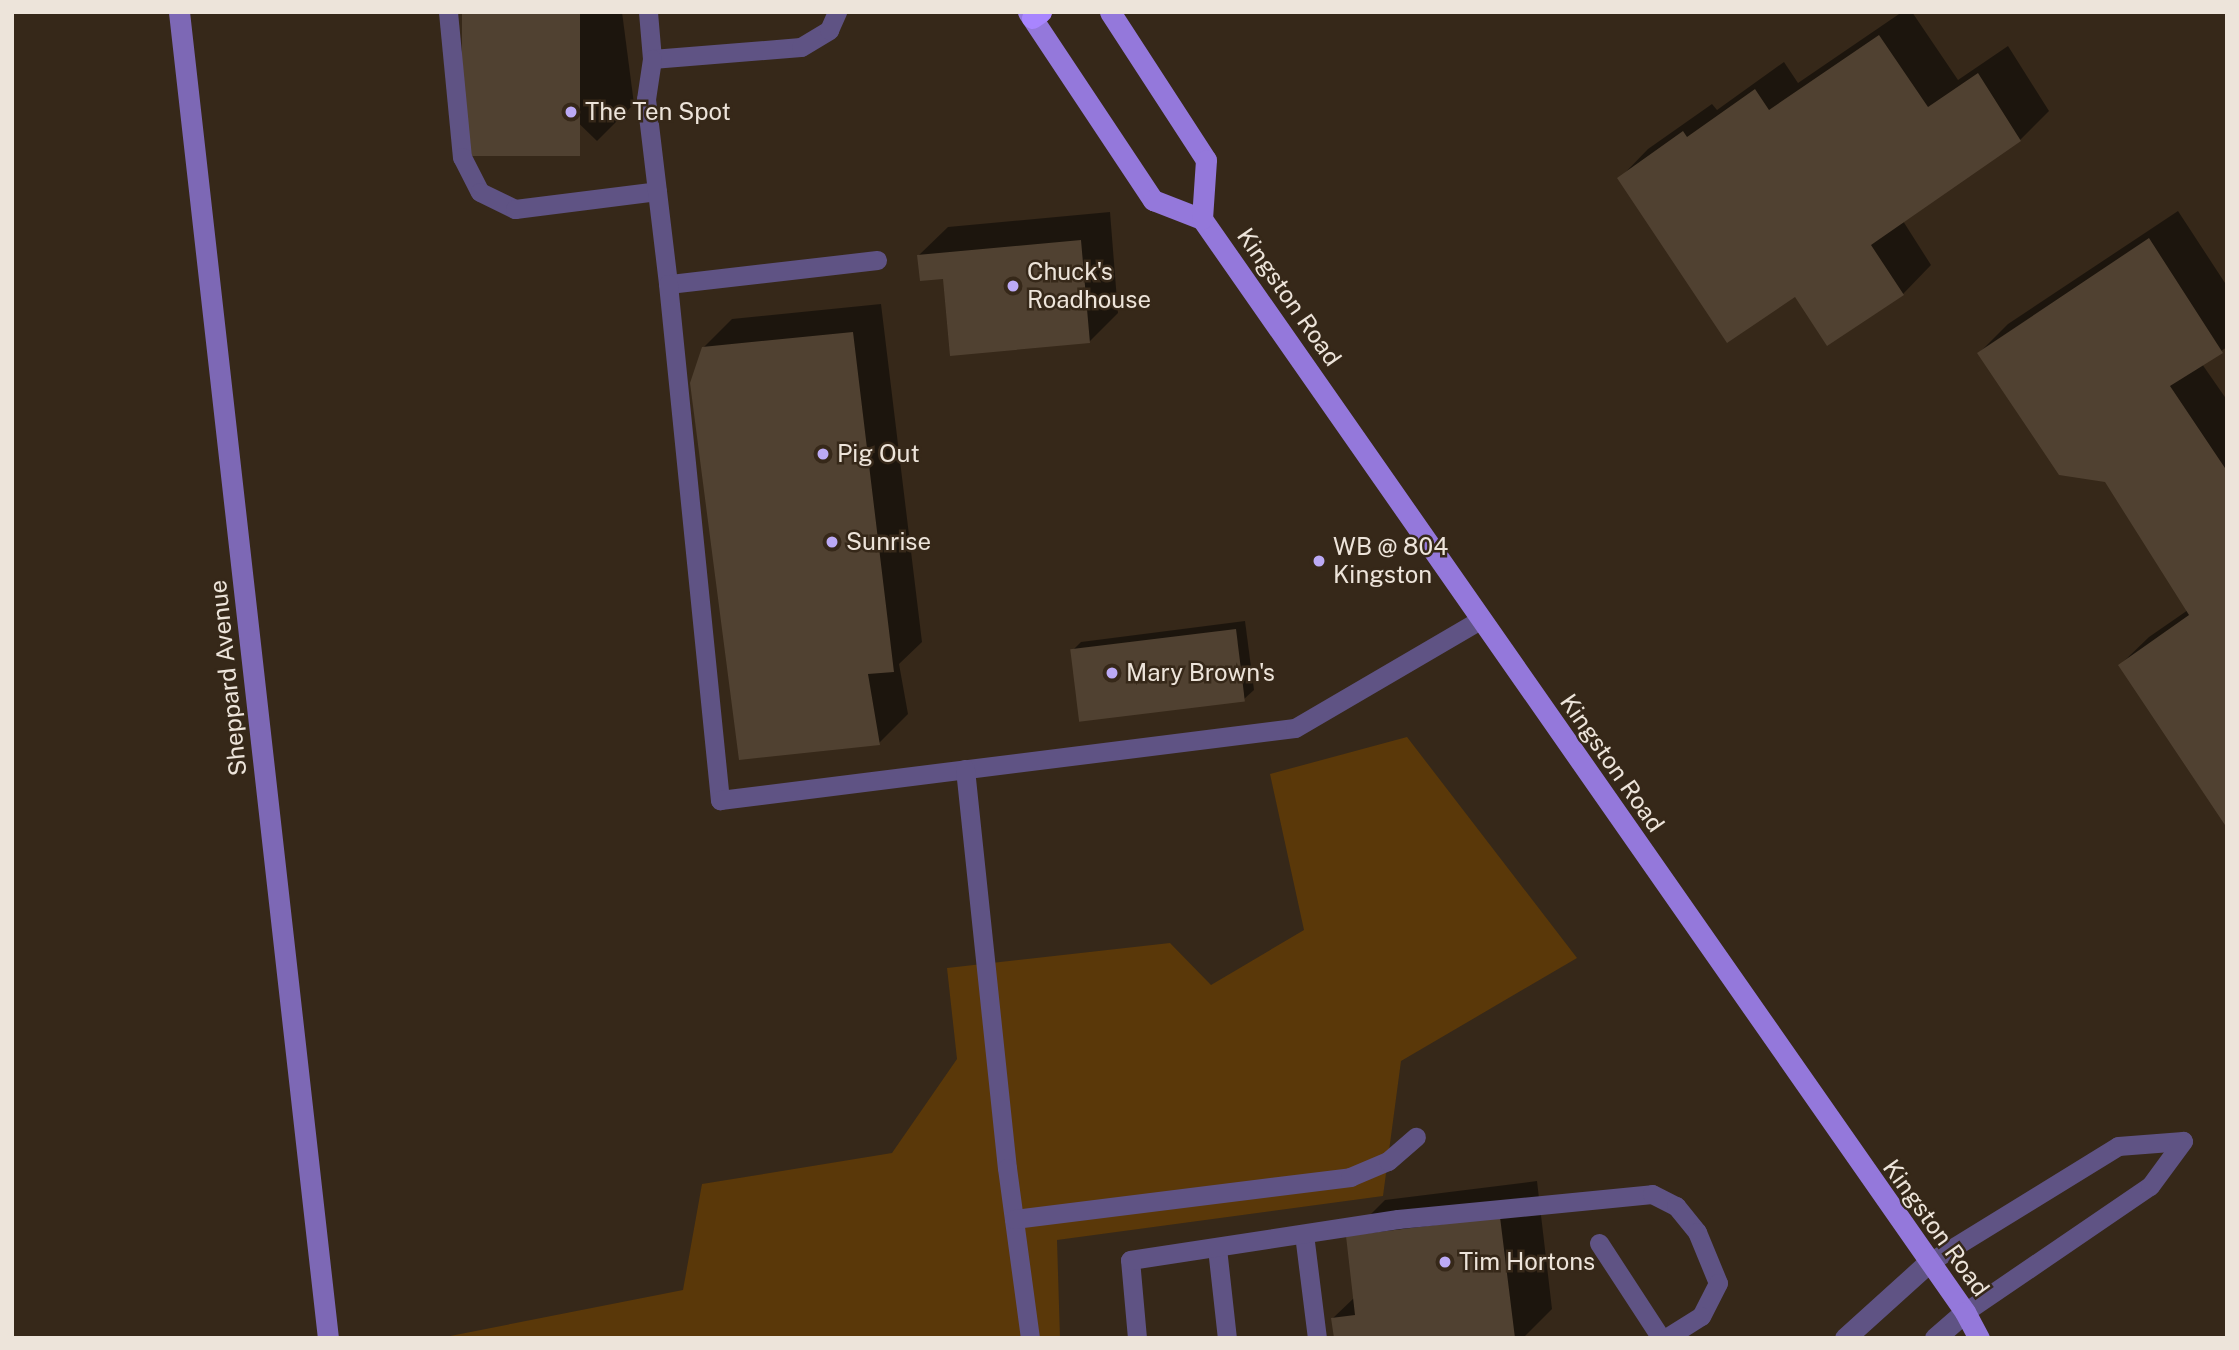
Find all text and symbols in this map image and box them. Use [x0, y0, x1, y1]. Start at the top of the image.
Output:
place label: The Ten Spot [585, 98, 731, 126]
marker: The Ten Spot [563, 104, 579, 120]
street label: Kingston Road [1231, 222, 1347, 372]
place label: Chuck's Roadhouse [1027, 258, 1151, 314]
marker: Chuck's Roadhouse [1005, 278, 1021, 294]
place label: Pig Out [837, 440, 920, 468]
marker: Pig Out [815, 446, 831, 462]
place label: Sunrise [846, 528, 931, 556]
place label: WB @ 804 Kingston [1333, 533, 1449, 589]
marker: Sunrise [824, 534, 840, 550]
marker: WB @ 804 Kingston [1311, 553, 1327, 569]
street label: Sheppard Avenue [203, 579, 253, 777]
place label: Mary Brown's [1126, 659, 1275, 687]
marker: Mary Brown's [1104, 665, 1120, 681]
street label: Kingston Road [1554, 688, 1670, 838]
street label: Kingston Road [1877, 1154, 1995, 1302]
place label: Tim Hortons [1459, 1248, 1595, 1276]
marker: Tim Hortons [1437, 1254, 1453, 1270]

